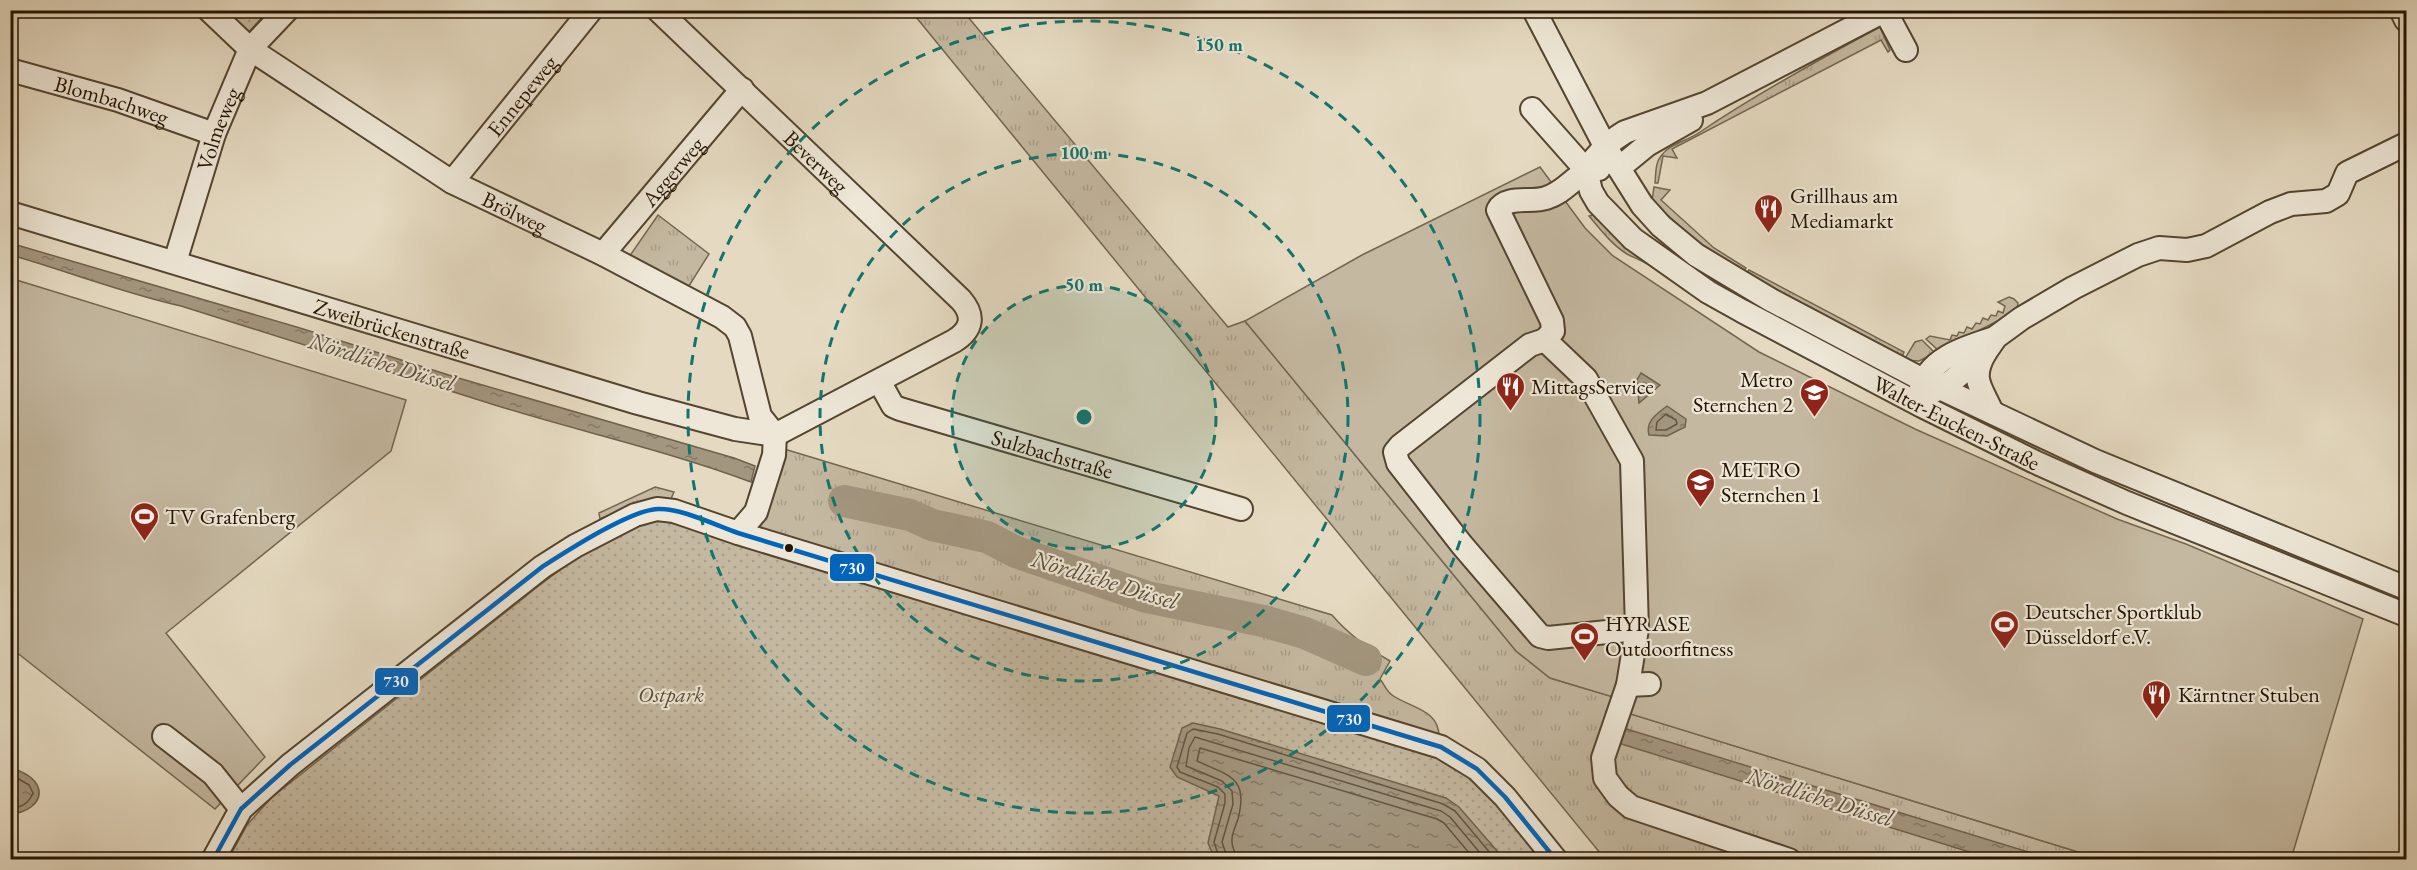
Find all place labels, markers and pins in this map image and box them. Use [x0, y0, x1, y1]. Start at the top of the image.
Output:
place label: Grillhaus am Mediamarkt [1790, 181, 1898, 235]
restaurant icon: Grillhaus am Mediamarkt [1753, 192, 1785, 234]
place label: Metro Sternchen 2 [1693, 365, 1793, 419]
restaurant icon: MittagsService [1494, 370, 1526, 412]
place label: MittagsService [1531, 372, 1654, 401]
school or university icon: Metro Sternchen 2 [1798, 376, 1830, 418]
centre of rings [1074, 407, 1094, 427]
place label: METRO Sternchen 1 [1721, 455, 1821, 509]
school or university icon: METRO Sternchen 1 [1684, 466, 1716, 508]
sports icon: TV Grafenberg [128, 500, 160, 542]
place label: TV Grafenberg [165, 502, 296, 531]
unlabelled marker [783, 542, 795, 554]
place label: Deutscher Sportklub Düsseldorf e.V. [2025, 597, 2202, 651]
sports icon: Deutscher Sportklub Düsseldorf e.V. [1988, 608, 2020, 650]
place label: HYRASE Outdoorfitness [1605, 609, 1733, 663]
sports icon: HYRASE Outdoorfitness [1568, 620, 1600, 662]
restaurant icon: Kärntner Stuben [2141, 678, 2173, 720]
place label: Kärntner Stuben [2178, 680, 2320, 709]

